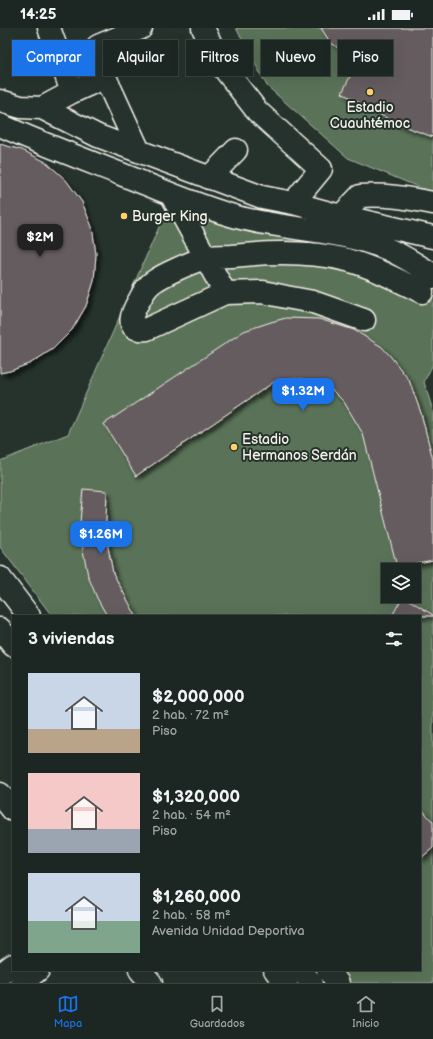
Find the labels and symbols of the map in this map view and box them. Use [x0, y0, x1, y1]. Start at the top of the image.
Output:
marker: Estadio Cuauhtémoc [365, 87, 375, 97]
place label: Estadio Cuauhtémoc [330, 99, 410, 132]
place label: Burger King [132, 208, 208, 225]
marker: Burger King [119, 211, 129, 221]
pin: $2M [21, 224, 59, 258]
pin: $1.32M [270, 378, 336, 412]
place label: Estadio Hermanos Serdán [242, 431, 357, 464]
marker: Estadio Hermanos Serdán [229, 442, 239, 452]
pin: $1.26M [68, 521, 134, 555]

